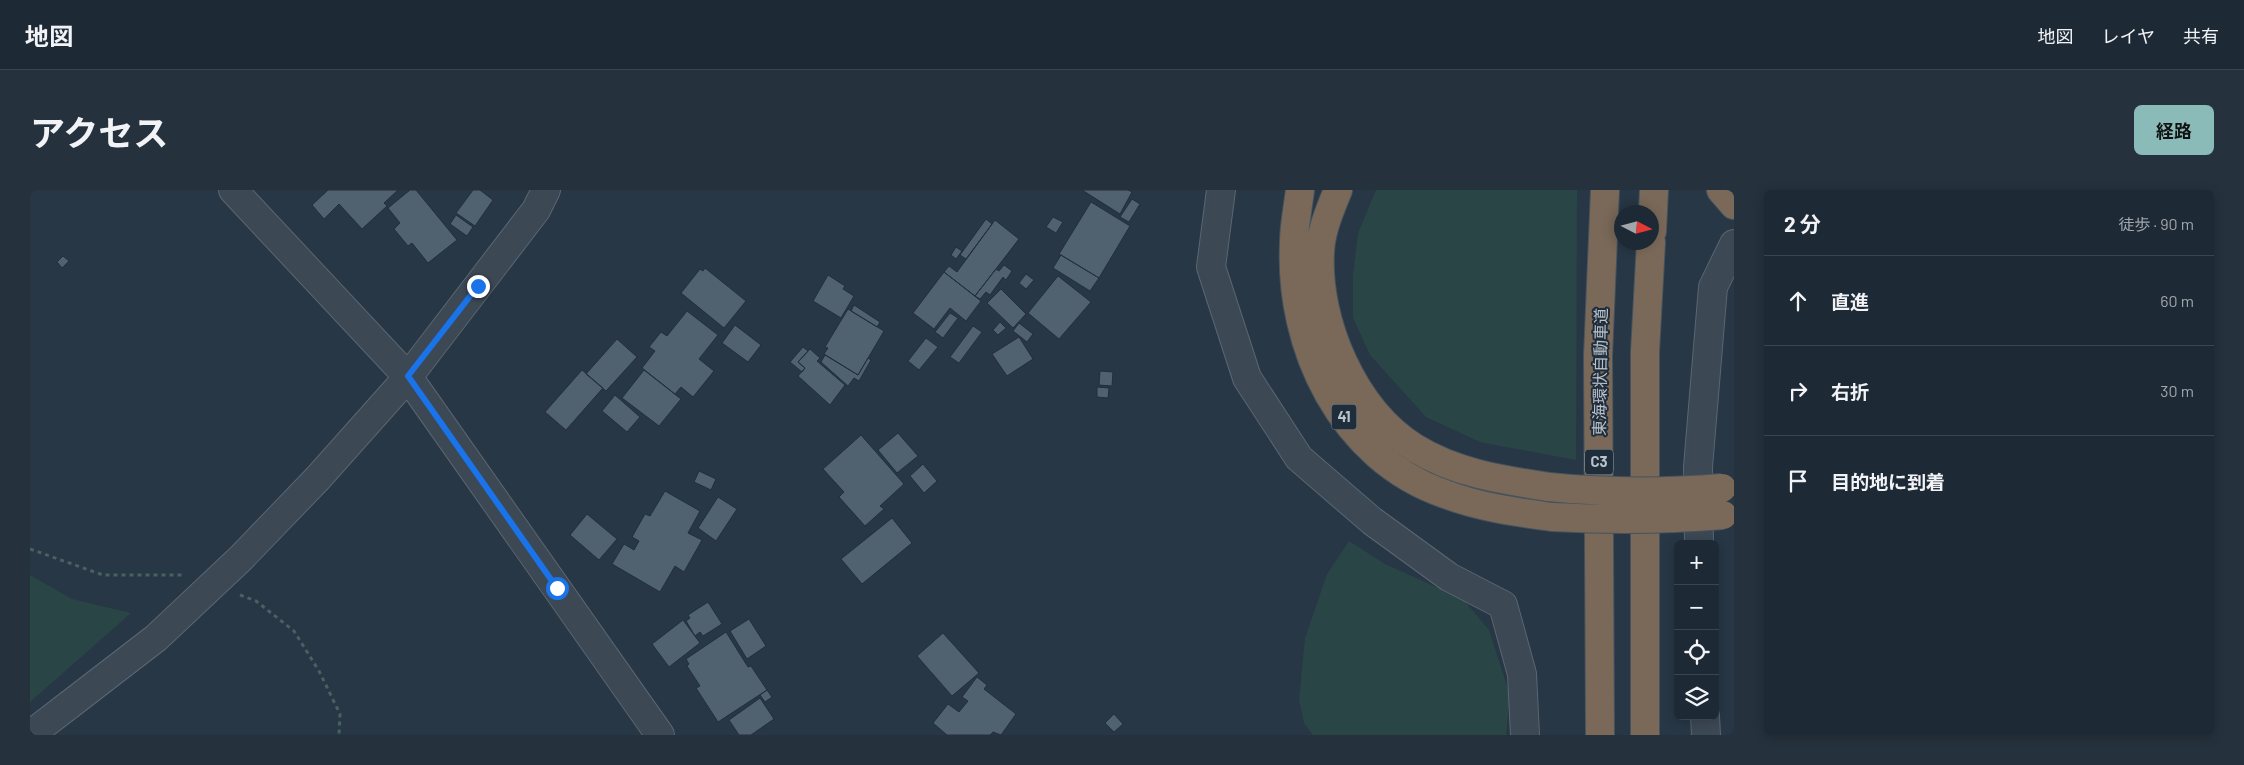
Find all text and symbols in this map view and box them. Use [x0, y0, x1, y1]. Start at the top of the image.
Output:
text: 地図 [25, 21, 73, 50]
text: 地図 [2038, 25, 2074, 47]
text: レイヤ [2102, 25, 2155, 47]
text: 共有 [2183, 25, 2219, 47]
button: 経路 [2134, 105, 2214, 155]
text: アクセス [30, 111, 168, 153]
north arrow [1614, 205, 1659, 250]
text: 2 分 [1784, 211, 1821, 236]
text: 徒歩 · 90 m [2118, 214, 2194, 233]
route end [467, 275, 490, 298]
icon: ahead [1784, 287, 1812, 315]
text: 直進 [1831, 290, 1869, 313]
text: 60 m [2160, 291, 2194, 310]
street label: 東海環状自動車道 [1589, 308, 1610, 436]
icon: right [1784, 377, 1812, 405]
text: 右折 [1831, 380, 1869, 403]
text: 30 m [2160, 381, 2194, 400]
road number: 41 [1332, 404, 1356, 430]
road number: C3 [1585, 450, 1613, 474]
icon: arrive [1784, 467, 1812, 495]
text: 目的地に到着 [1831, 470, 1945, 493]
map controls [1674, 540, 1719, 720]
button: + [1674, 540, 1719, 585]
route start [546, 577, 569, 600]
button: − [1674, 585, 1719, 630]
button: locate [1674, 630, 1719, 675]
button: layers [1674, 675, 1719, 720]

